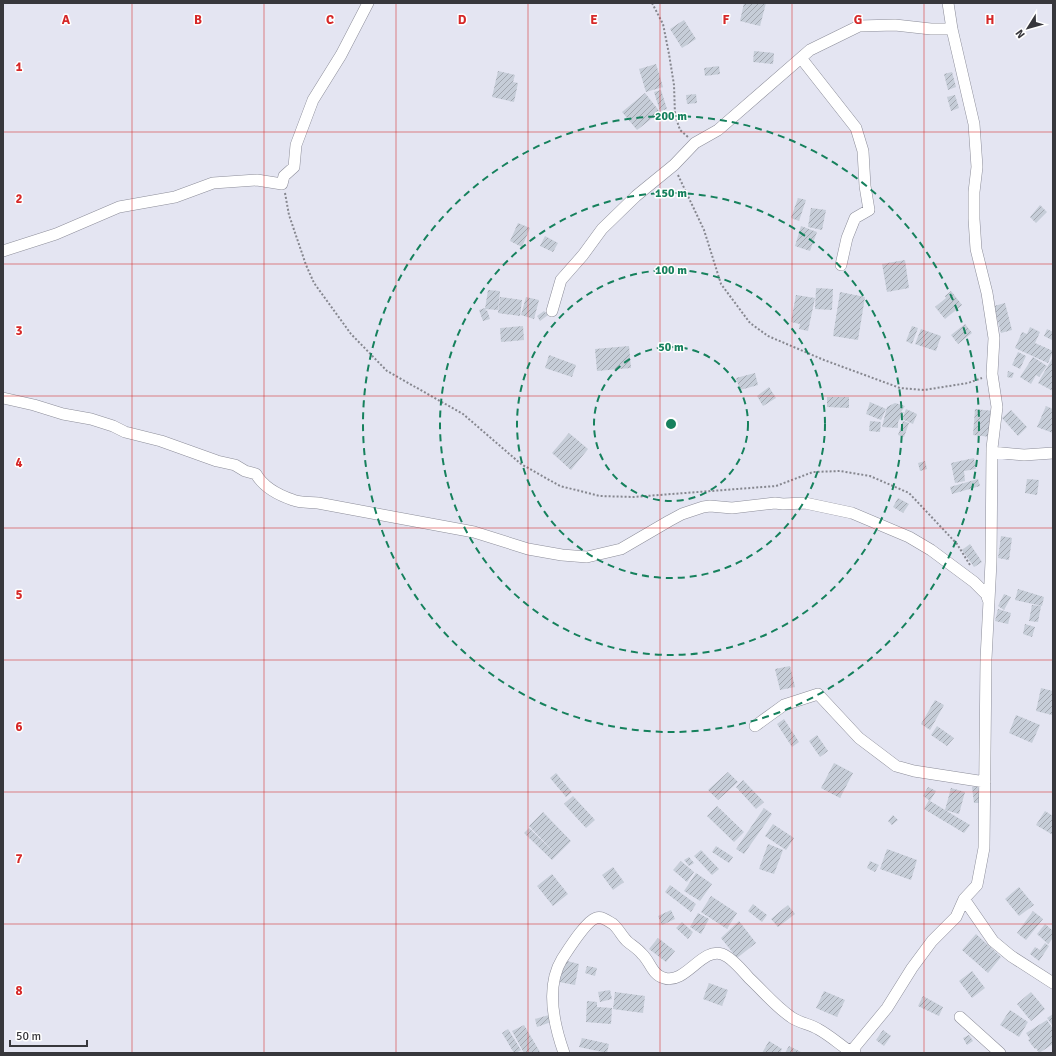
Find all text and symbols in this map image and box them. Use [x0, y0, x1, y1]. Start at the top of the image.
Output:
north arrow [1008, 8, 1048, 48]
text: A [62, 12, 71, 28]
text: B [194, 12, 202, 28]
text: C [326, 12, 334, 28]
text: D [458, 12, 467, 28]
text: E [590, 12, 598, 28]
text: F [723, 12, 730, 28]
text: G [854, 12, 862, 28]
text: H [986, 12, 994, 28]
text: N [1013, 27, 1028, 41]
text: 1 [15, 59, 23, 75]
text: 200 m [655, 109, 687, 124]
text: 150 m [655, 186, 687, 201]
text: 2 [15, 191, 23, 207]
text: 100 m [655, 263, 687, 278]
text: 3 [15, 323, 23, 339]
text: 50 m [658, 340, 684, 355]
centre of rings [664, 417, 678, 431]
text: 4 [15, 455, 23, 471]
text: 5 [15, 587, 23, 603]
text: 6 [15, 719, 23, 735]
text: 7 [15, 851, 23, 867]
text: 8 [15, 983, 23, 999]
scale bar [10, 1022, 87, 1048]
text: 50 m [16, 1029, 41, 1044]

